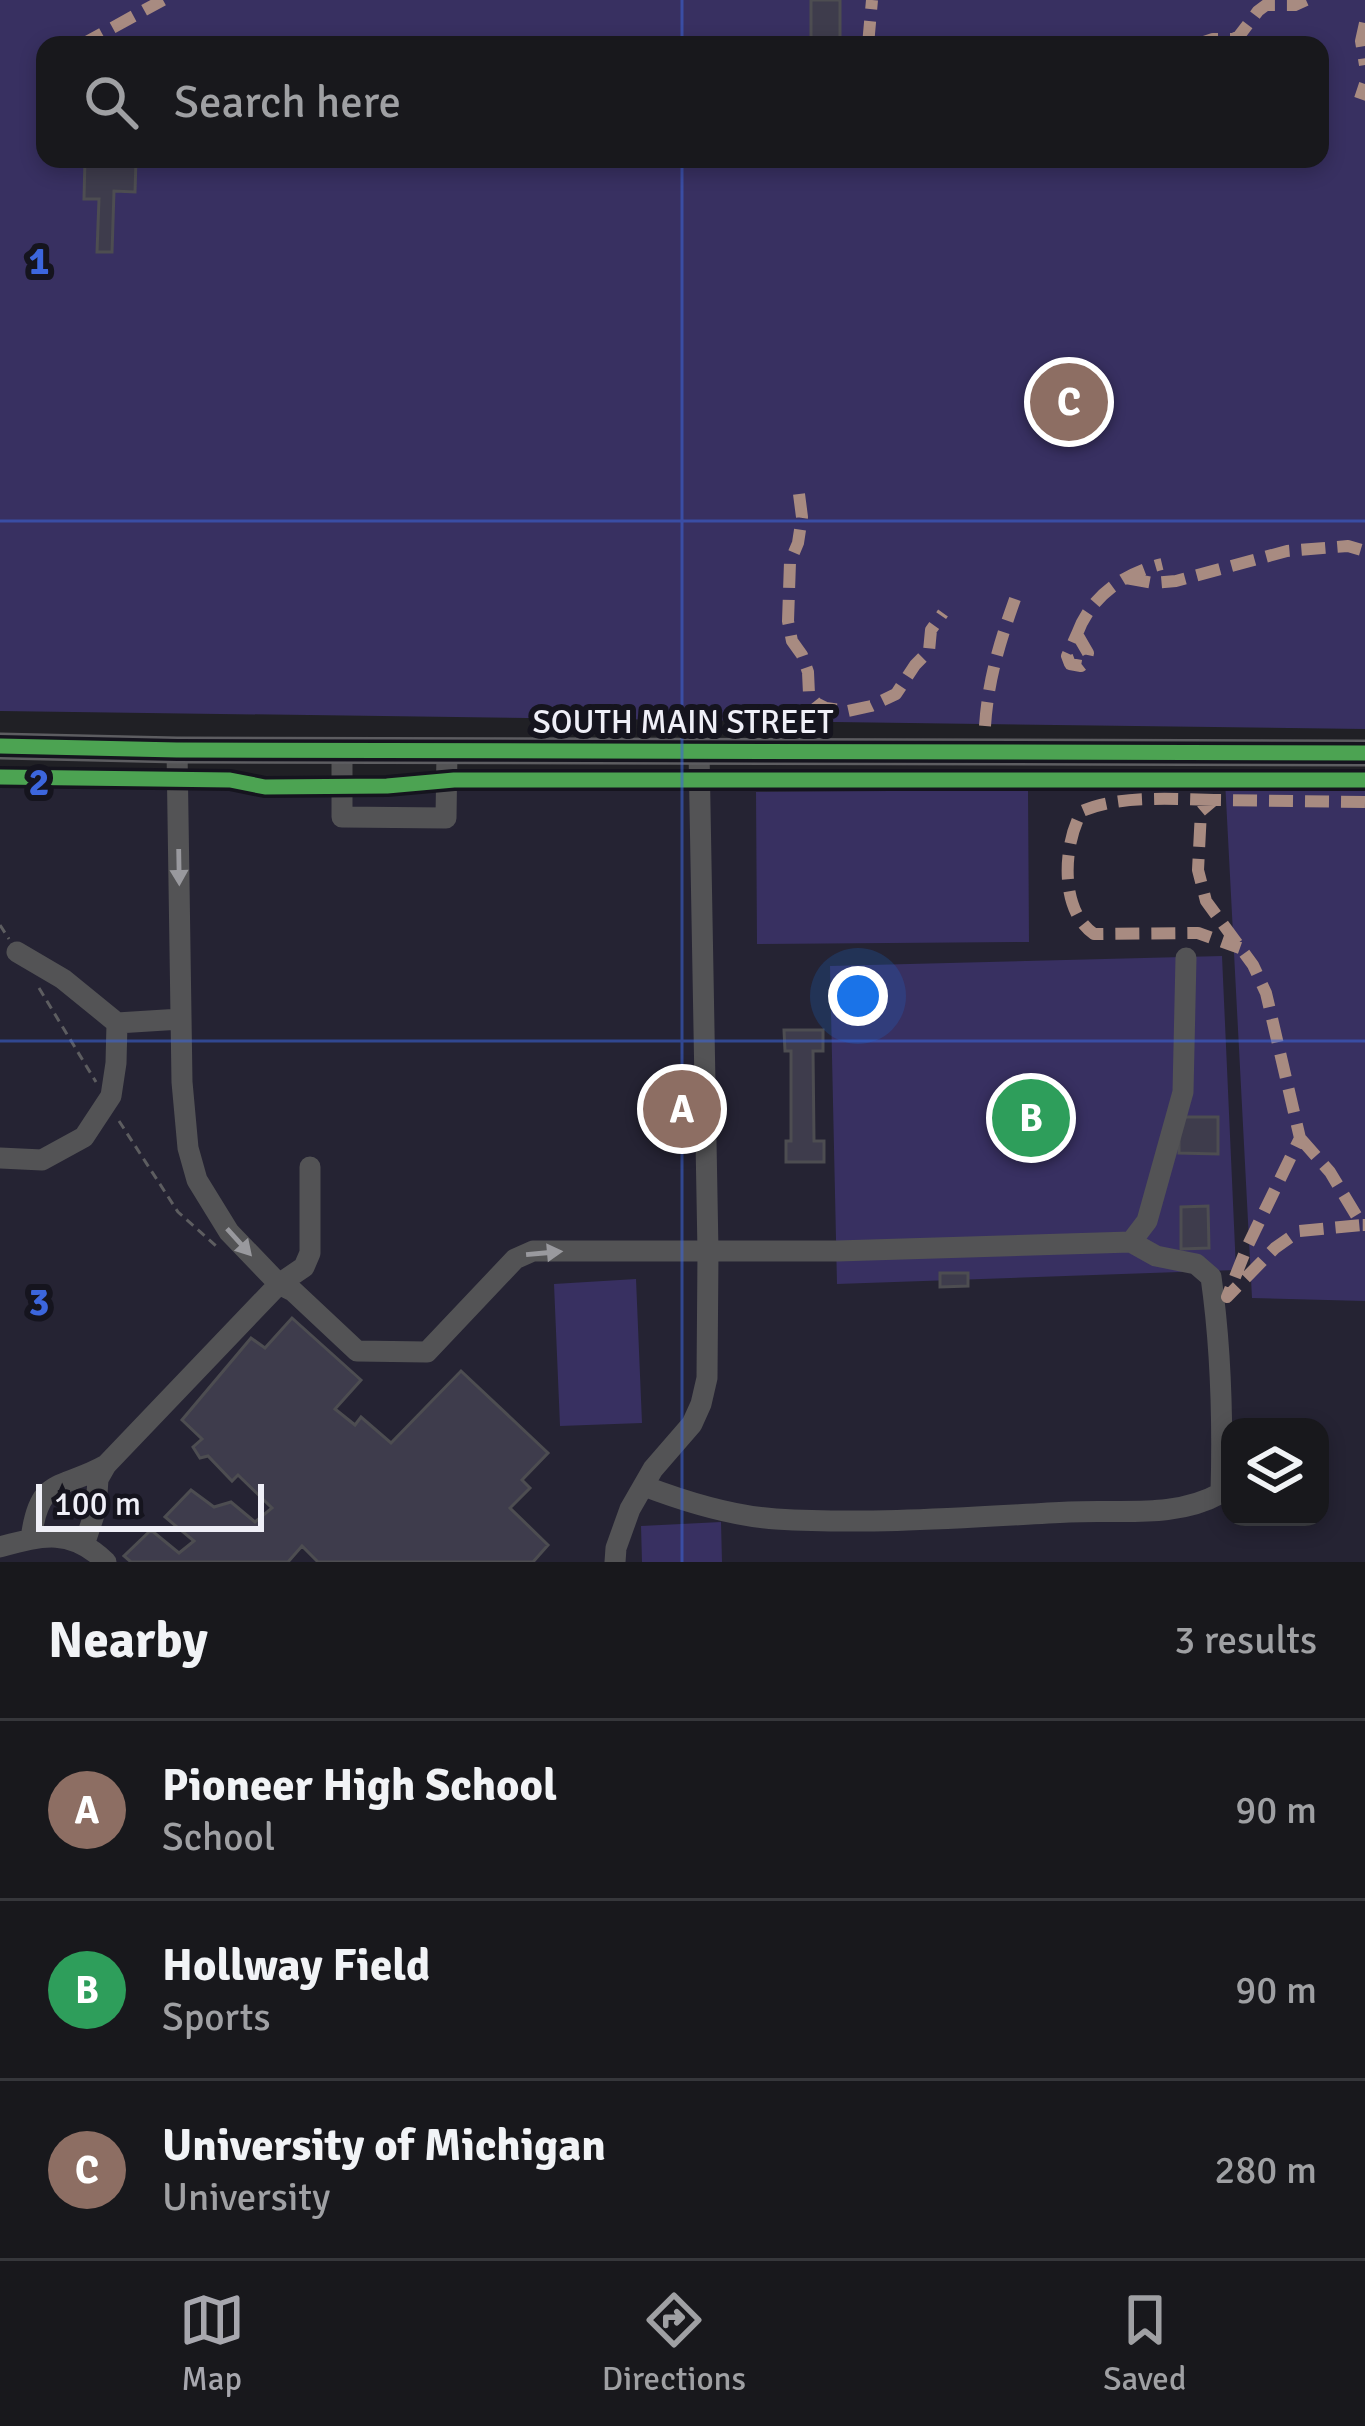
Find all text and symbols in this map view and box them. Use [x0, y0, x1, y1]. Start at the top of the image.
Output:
search box [36, 36, 1329, 168]
icon: search [78, 69, 144, 135]
text: Search here [174, 75, 401, 130]
text: 1 [28, 237, 50, 285]
pin: C [1030, 357, 1108, 447]
street label: SOUTH MAIN STREET [532, 702, 834, 743]
text: 2 [28, 758, 50, 806]
one-way arrow [169, 849, 188, 887]
your location [828, 966, 888, 1026]
pin: A [643, 1064, 721, 1154]
pin: B [992, 1073, 1070, 1163]
one-way arrow [225, 1228, 252, 1257]
one-way arrow [526, 1243, 564, 1262]
text: 3 [28, 1278, 50, 1326]
map controls [1221, 1418, 1329, 1526]
button: layers [1221, 1418, 1329, 1526]
scale bar [36, 1478, 264, 1531]
text: 100 m [54, 1484, 141, 1525]
text: Nearby [48, 1609, 208, 1672]
text: 3 results [1174, 1616, 1317, 1664]
text: Pioneer High School [162, 1758, 557, 1813]
text: A [75, 1786, 99, 1834]
text: 90 m [1235, 1786, 1317, 1834]
text: School [162, 1813, 275, 1861]
text: Hollway Field [162, 1938, 430, 1993]
text: B [75, 1966, 99, 2014]
text: 90 m [1235, 1966, 1317, 2014]
text: Sports [162, 1993, 271, 2041]
text: University of Michigan [162, 2118, 606, 2173]
text: C [75, 2146, 99, 2194]
text: 280 m [1214, 2146, 1317, 2194]
text: University [162, 2173, 330, 2221]
tab: Map [179, 2287, 245, 2400]
tab: Directions [602, 2287, 746, 2400]
tab: Saved [1103, 2287, 1186, 2400]

